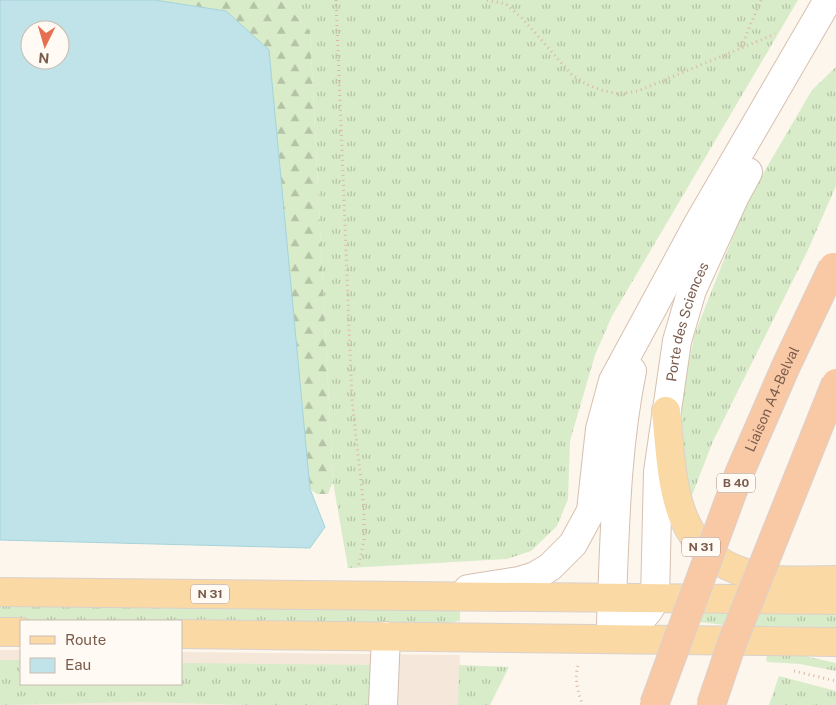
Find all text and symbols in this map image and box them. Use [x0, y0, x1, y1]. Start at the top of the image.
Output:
north arrow [20, 20, 70, 70]
text: N [38, 50, 50, 66]
street label: Porte des Sciences [663, 260, 712, 383]
street label: Liaison A4-Belval [742, 344, 802, 454]
road number: B 40 [717, 473, 755, 492]
road number: N 31 [682, 538, 720, 556]
road number: N 31 [191, 584, 229, 604]
legend [20, 620, 182, 685]
text: Route [65, 631, 106, 648]
text: Eau [65, 656, 91, 673]

